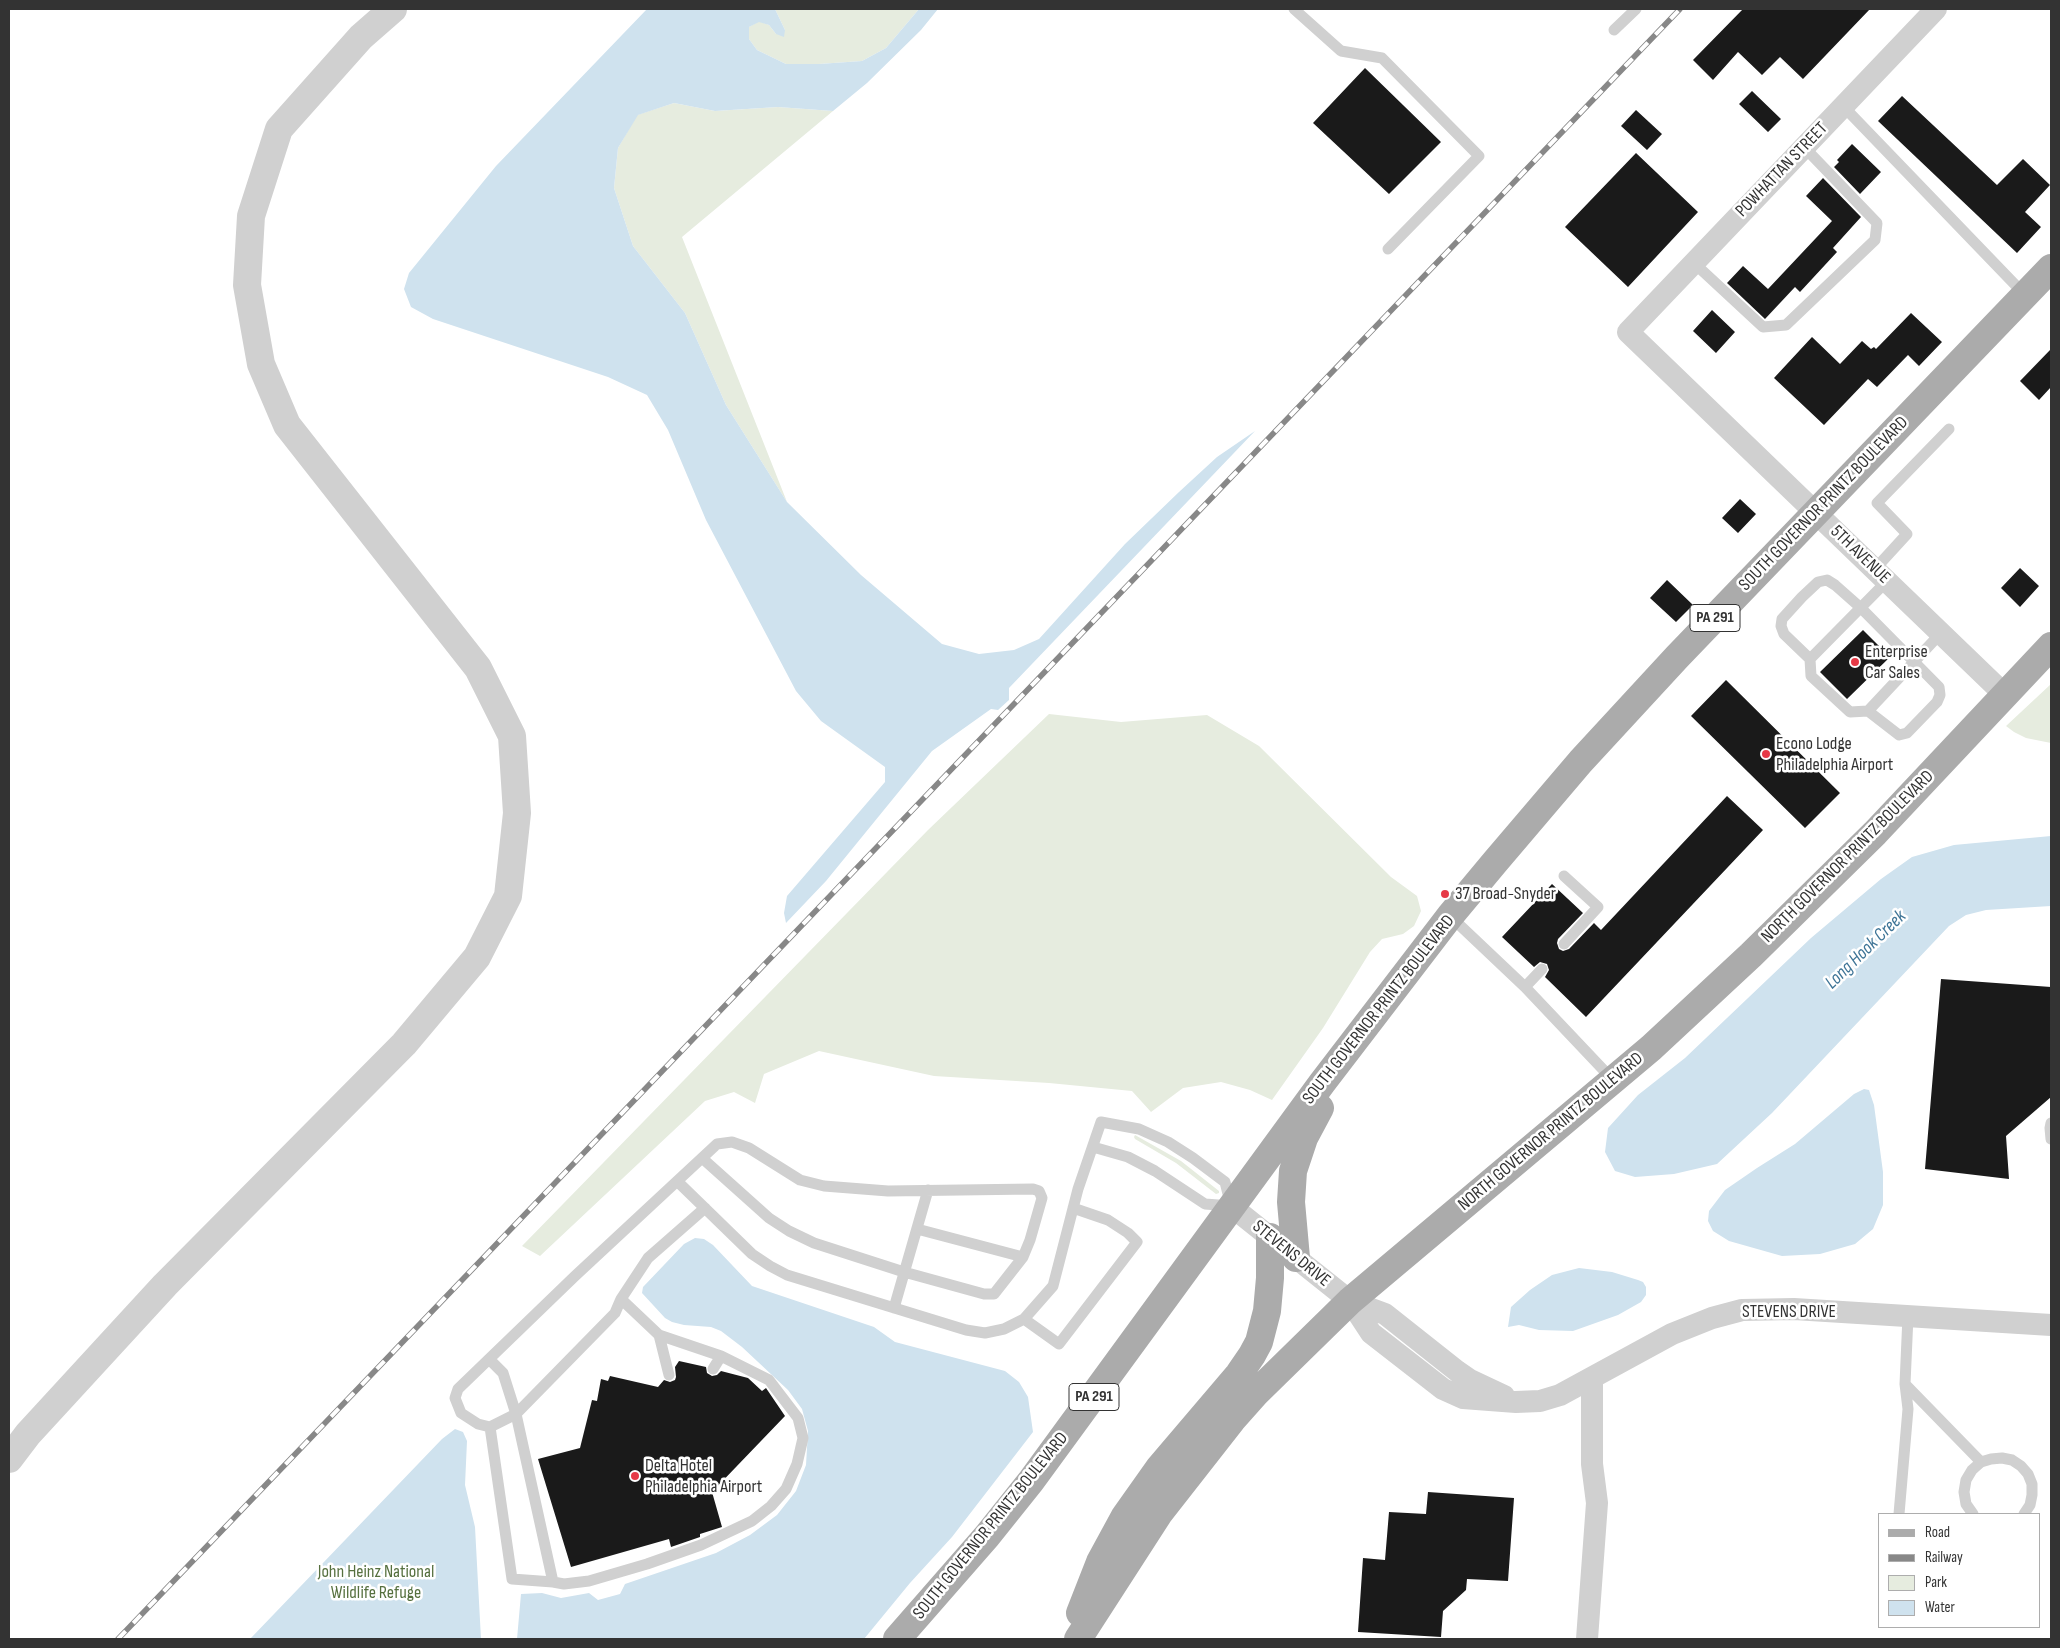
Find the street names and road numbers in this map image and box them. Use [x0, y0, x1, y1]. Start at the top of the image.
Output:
street label: POWHATTAN STREET [1731, 118, 1833, 222]
street label: SOUTH GOVERNOR PRINTZ BOULEVARD [1735, 412, 1913, 596]
street label: 5TH AVENUE [1826, 521, 1894, 589]
road number: PA 291 [1690, 604, 1740, 632]
street label: NORTH GOVERNOR PRINTZ BOULEVARD [1757, 766, 1939, 948]
street label: SOUTH GOVERNOR PRINTZ BOULEVARD [1298, 911, 1460, 1109]
street label: NORTH GOVERNOR PRINTZ BOULEVARD [1454, 1048, 1648, 1216]
street label: STEVENS DRIVE [1248, 1216, 1334, 1292]
street label: STEVENS DRIVE [1742, 1301, 1836, 1323]
road number: PA 291 [1069, 1384, 1119, 1410]
street label: SOUTH GOVERNOR PRINTZ BOULEVARD [909, 1428, 1073, 1624]

